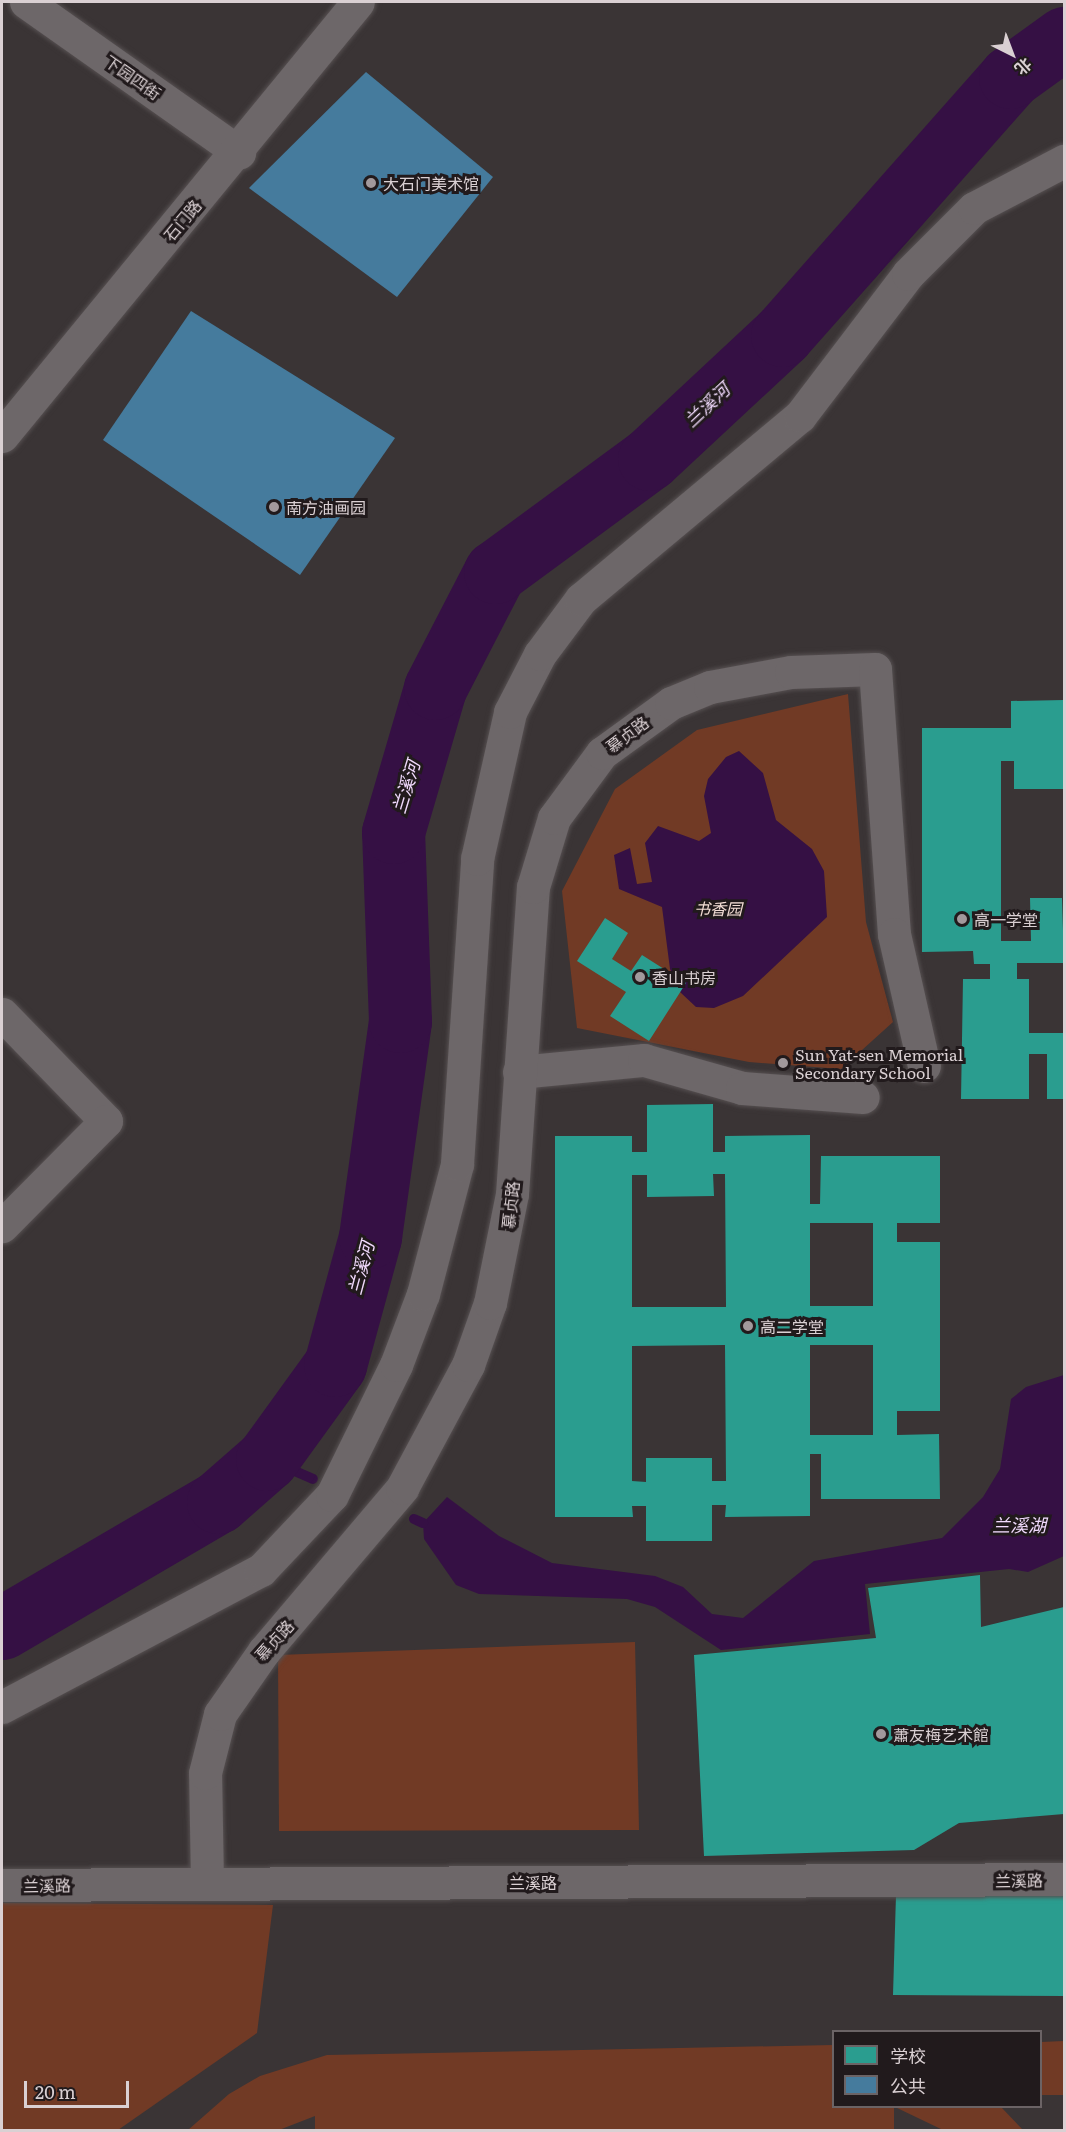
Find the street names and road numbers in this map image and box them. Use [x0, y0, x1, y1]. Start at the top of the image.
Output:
street label: 下园四街 [101, 51, 165, 103]
street label: 石门路 [159, 195, 205, 245]
street label: 慕贞路 [602, 712, 652, 756]
street label: 慕贞路 [498, 1180, 522, 1230]
street label: 慕贞路 [251, 1616, 297, 1664]
street label: 兰溪路 [995, 1870, 1043, 1890]
street label: 兰溪路 [509, 1872, 557, 1892]
street label: 兰溪路 [23, 1875, 71, 1895]

